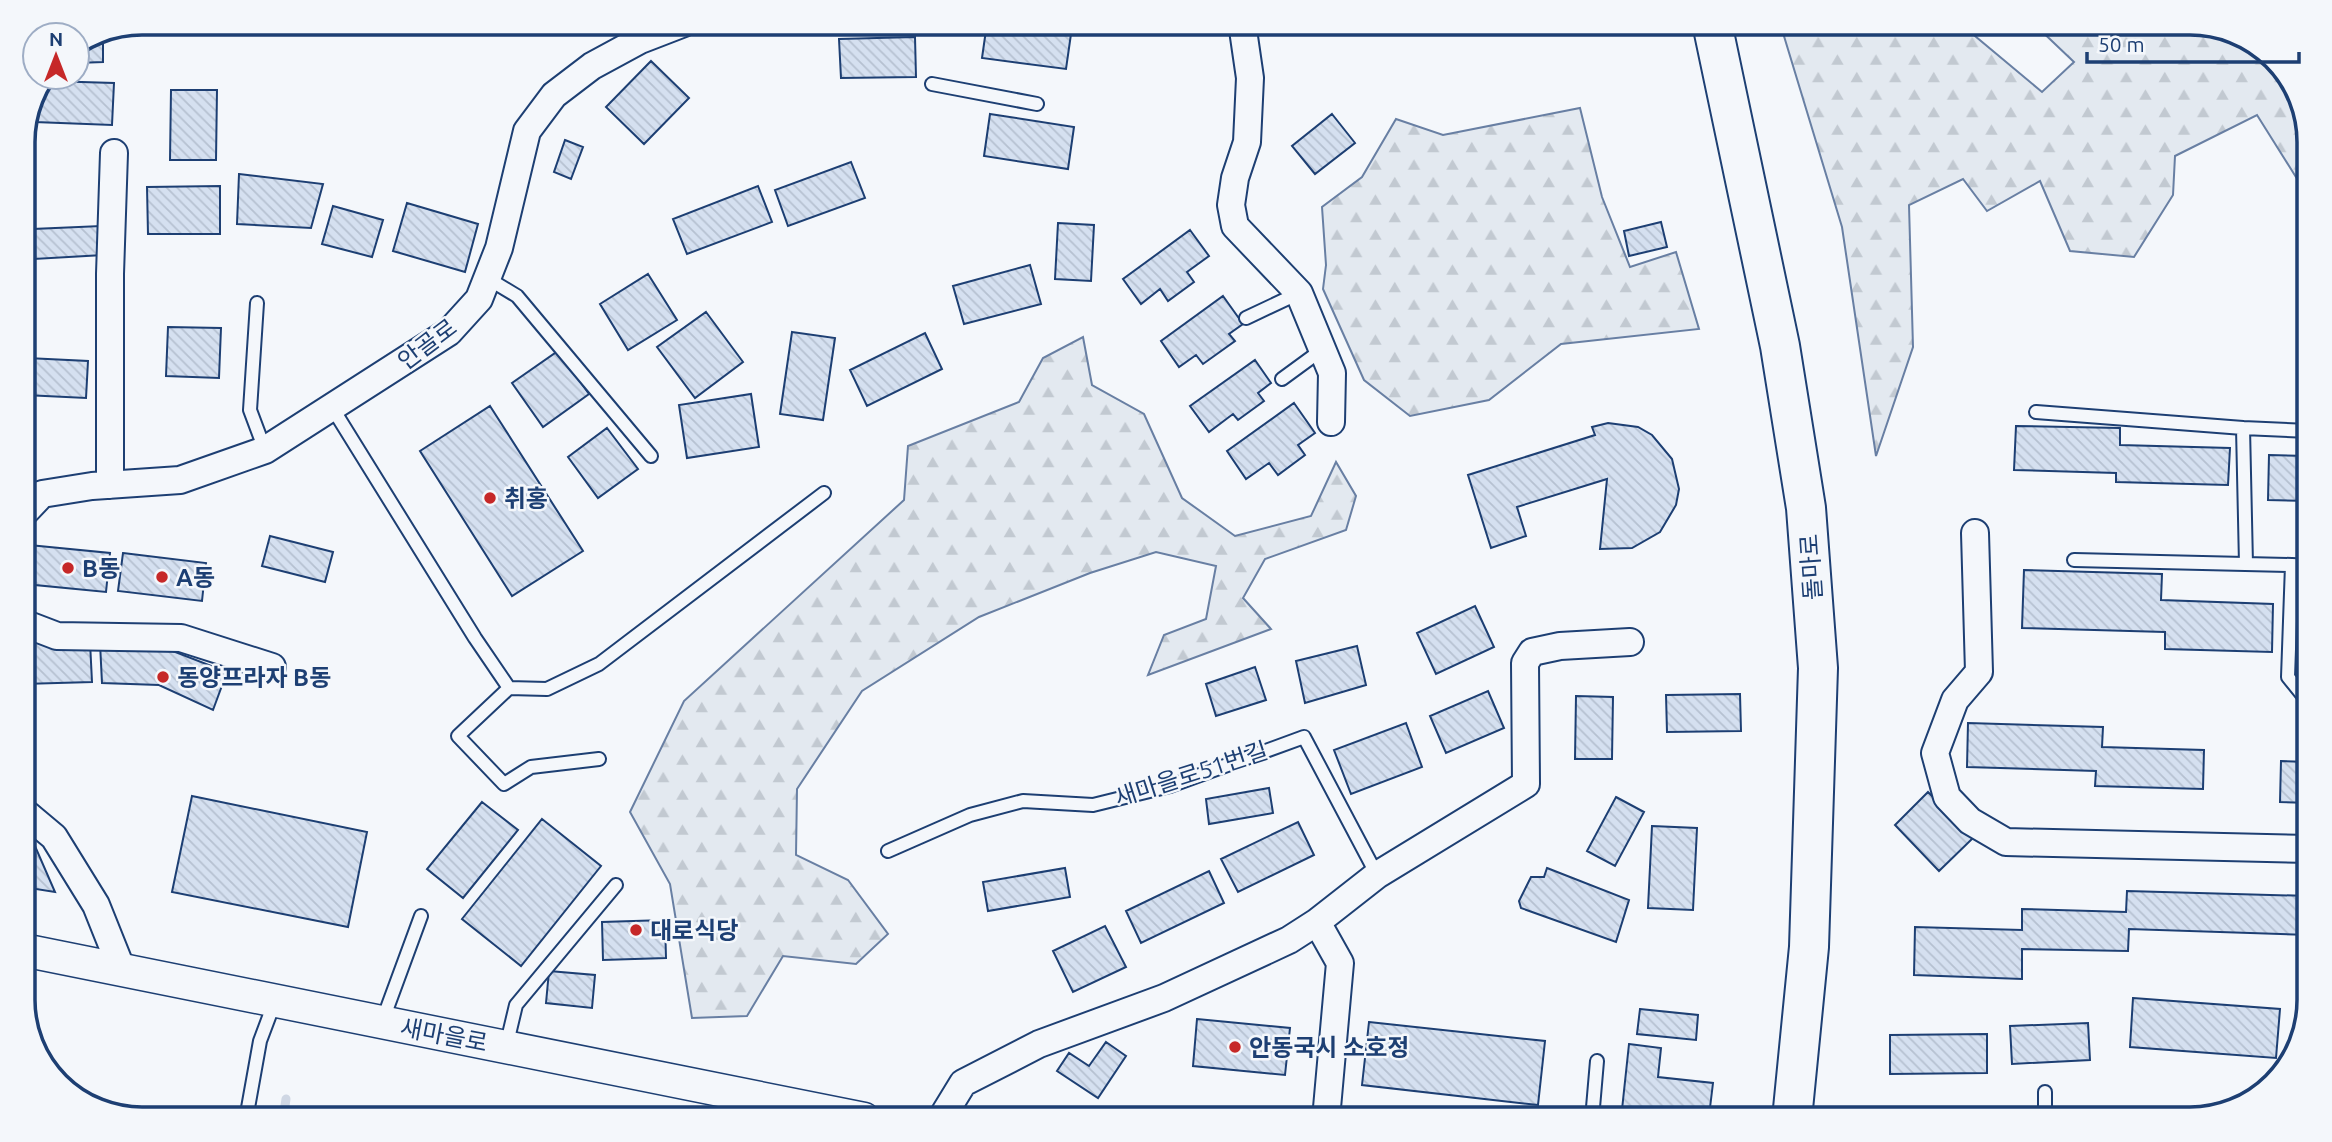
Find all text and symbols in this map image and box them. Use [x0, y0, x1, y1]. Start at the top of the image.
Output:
north arrow [21, 21, 91, 91]
scale bar [2087, 21, 2299, 65]
text: N [49, 28, 63, 50]
text: 50 m [2098, 32, 2145, 56]
street label: 안골로 [392, 313, 462, 375]
place label: 취홍 [504, 485, 548, 512]
marker: 취홍 [482, 490, 498, 506]
street label: 돌마로 [1795, 533, 1827, 601]
place label: B동 [82, 555, 120, 582]
marker: B동 [60, 560, 76, 576]
place label: A동 [176, 564, 215, 591]
marker: A동 [154, 569, 170, 585]
place label: 동양프라자 B동 [177, 664, 331, 691]
marker: 동양프라자 B동 [155, 669, 171, 685]
street label: 새마을로51번길 [1111, 737, 1271, 811]
place label: 대로식당 [650, 917, 738, 944]
marker: 대로식당 [628, 922, 644, 938]
street label: 새마을로 [398, 1013, 490, 1057]
place label: 안동국시 소호정 [1249, 1034, 1409, 1061]
marker: 안동국시 소호정 [1227, 1039, 1243, 1055]

